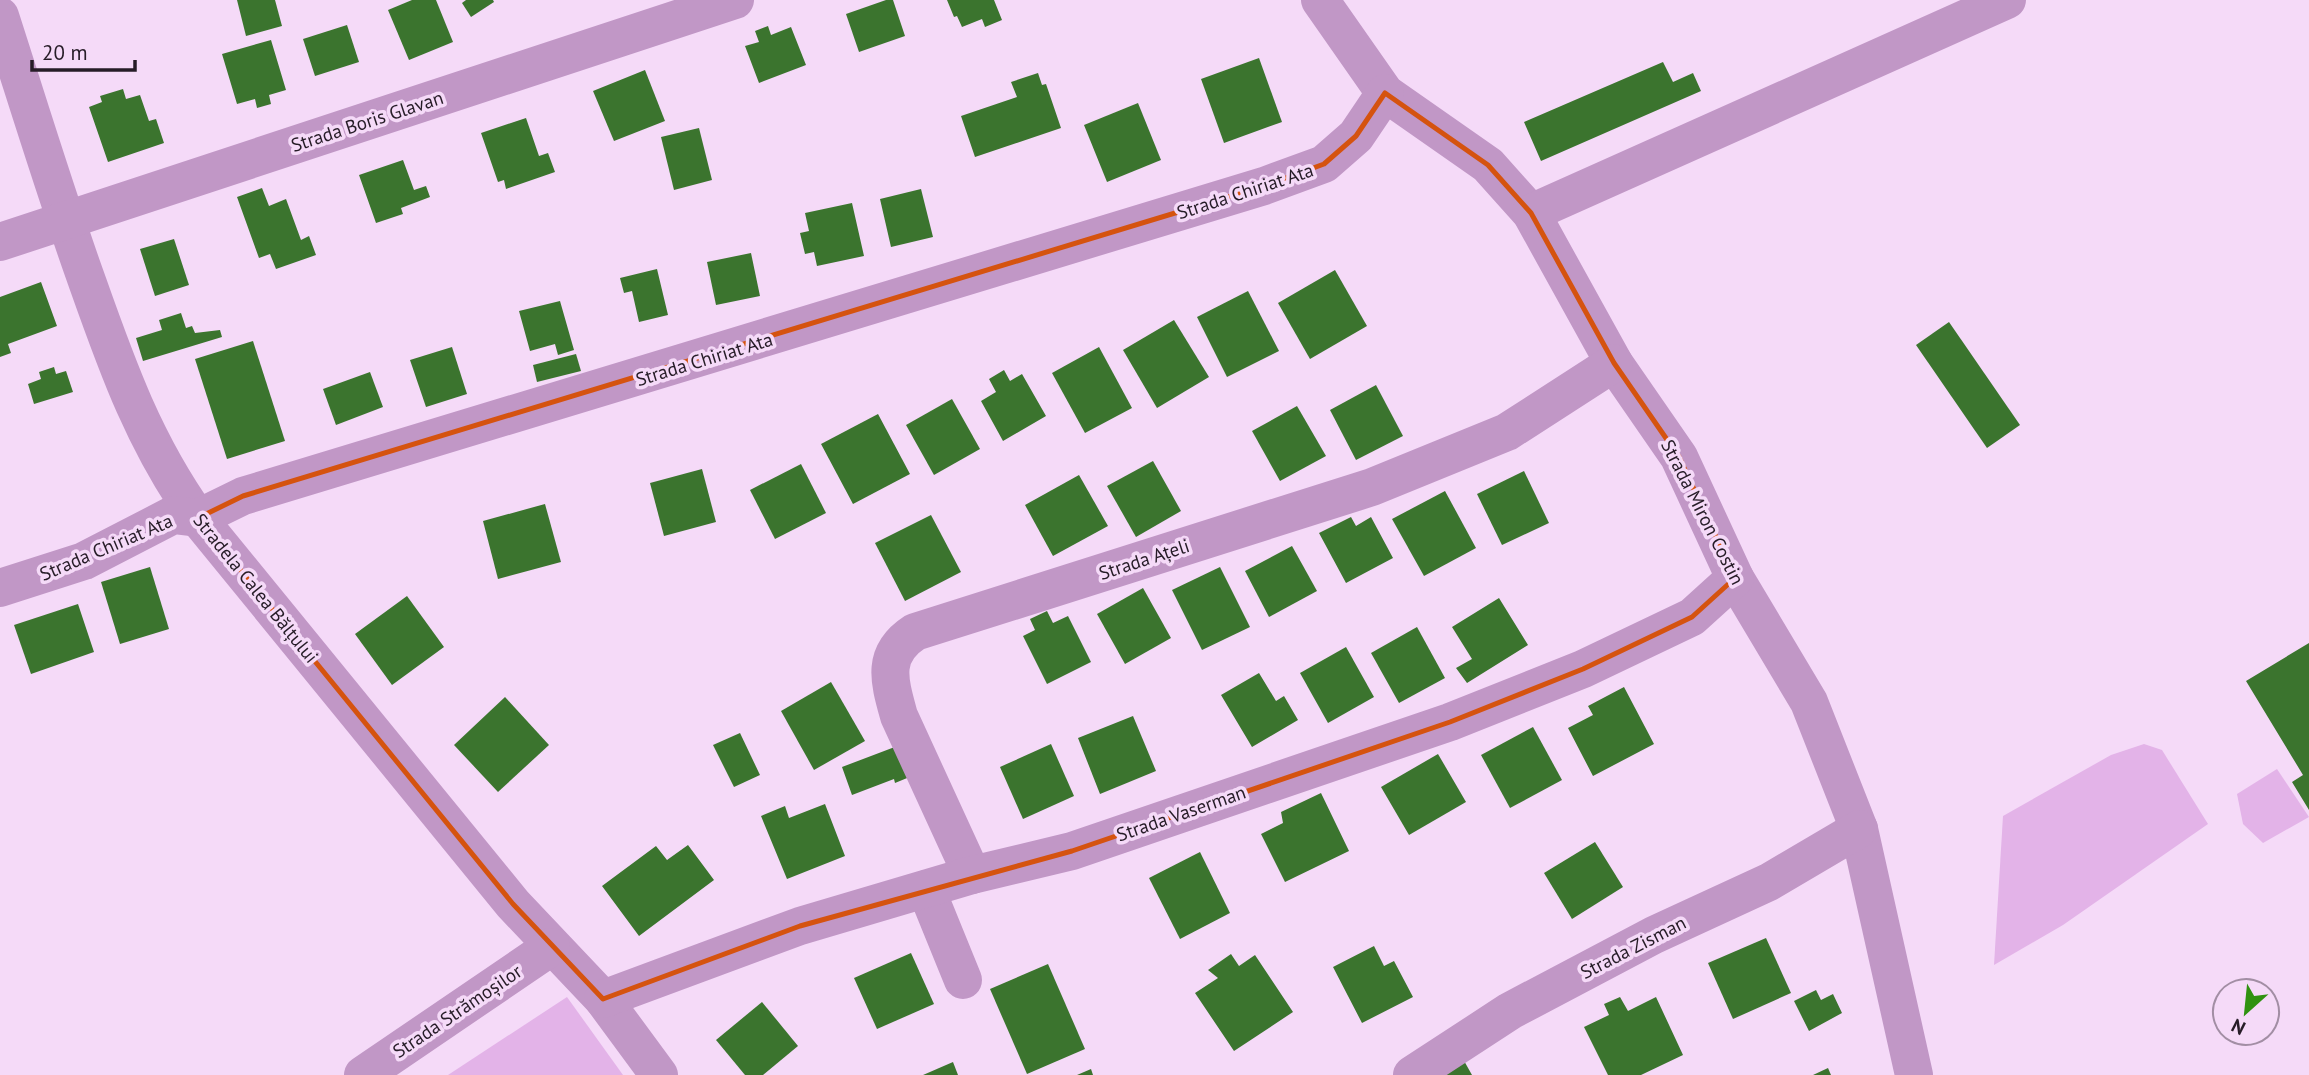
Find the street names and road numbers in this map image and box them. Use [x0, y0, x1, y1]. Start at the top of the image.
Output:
street label: Strada Boris Glavan [288, 85, 446, 157]
street label: Strada Chiriat Ata [1174, 158, 1316, 224]
street label: Strada Chiriat Ata [633, 327, 775, 391]
street label: Strada Miron Costin [1656, 435, 1750, 589]
street label: Strada Chiriat Ata [36, 508, 176, 586]
street label: Stradela Calea Bălțului [188, 508, 324, 668]
street label: Strada Ațeli [1096, 533, 1192, 585]
street label: Strada Vaserman [1113, 780, 1249, 846]
street label: Strada Zisman [1576, 910, 1690, 984]
street label: Strada Strămoșilor [388, 959, 527, 1063]

